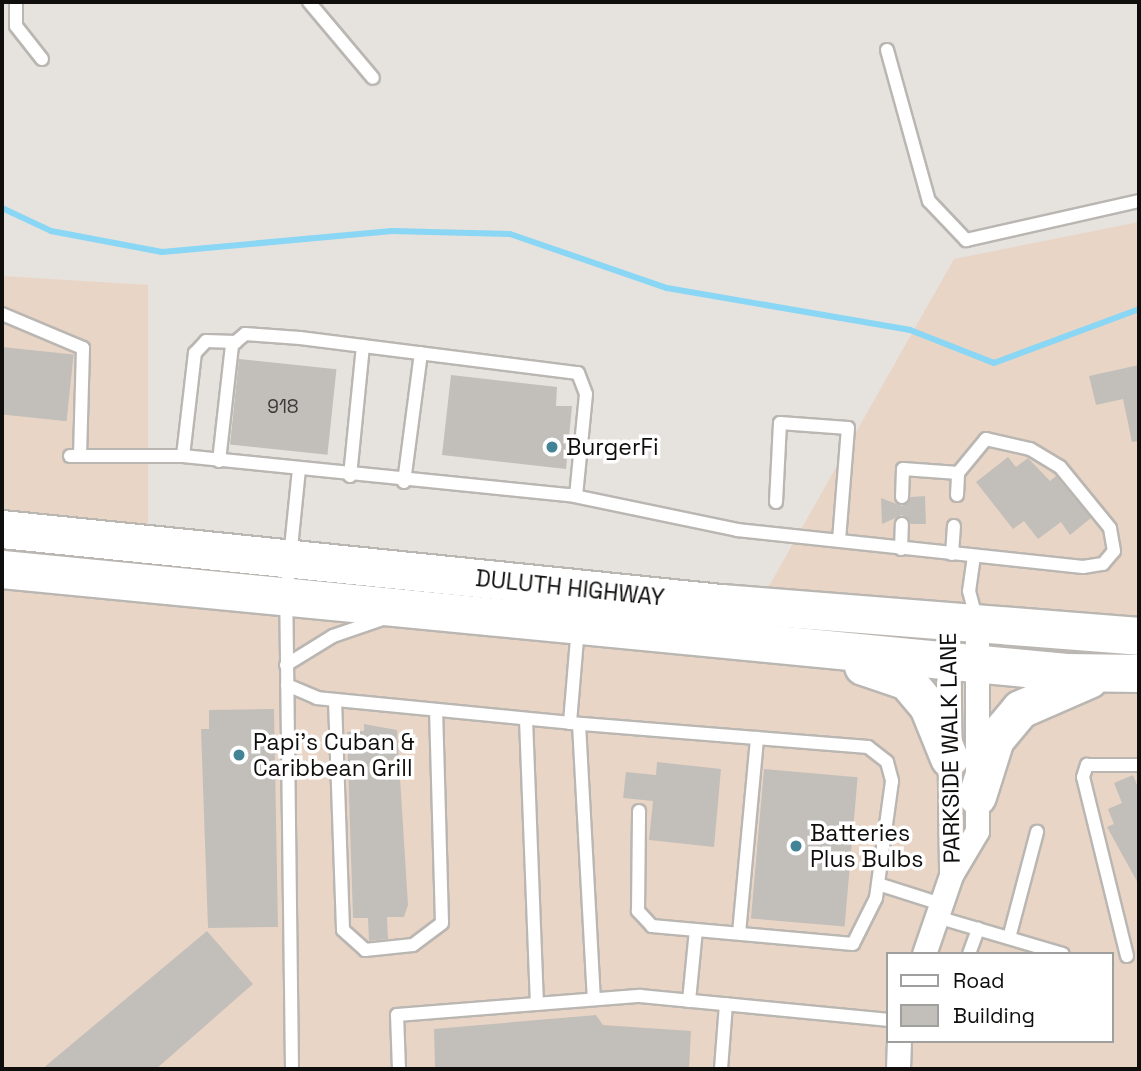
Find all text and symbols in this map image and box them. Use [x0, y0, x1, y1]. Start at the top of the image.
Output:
house number: 918 [267, 396, 299, 418]
place label: BurgerFi [566, 433, 659, 461]
marker: BurgerFi [544, 439, 560, 455]
street label: DULUTH HIGHWAY [474, 564, 666, 612]
street label: PARKSIDE WALK LANE [934, 632, 966, 864]
place label: Papi's Cuban & Caribbean Grill [253, 728, 415, 782]
marker: Papi's Cuban & Caribbean Grill [231, 747, 247, 763]
place label: Batteries Plus Bulbs [810, 819, 923, 873]
marker: Batteries Plus Bulbs [788, 838, 804, 854]
legend [886, 952, 1113, 1043]
text: Road [953, 967, 1005, 994]
text: Building [953, 1002, 1035, 1029]

